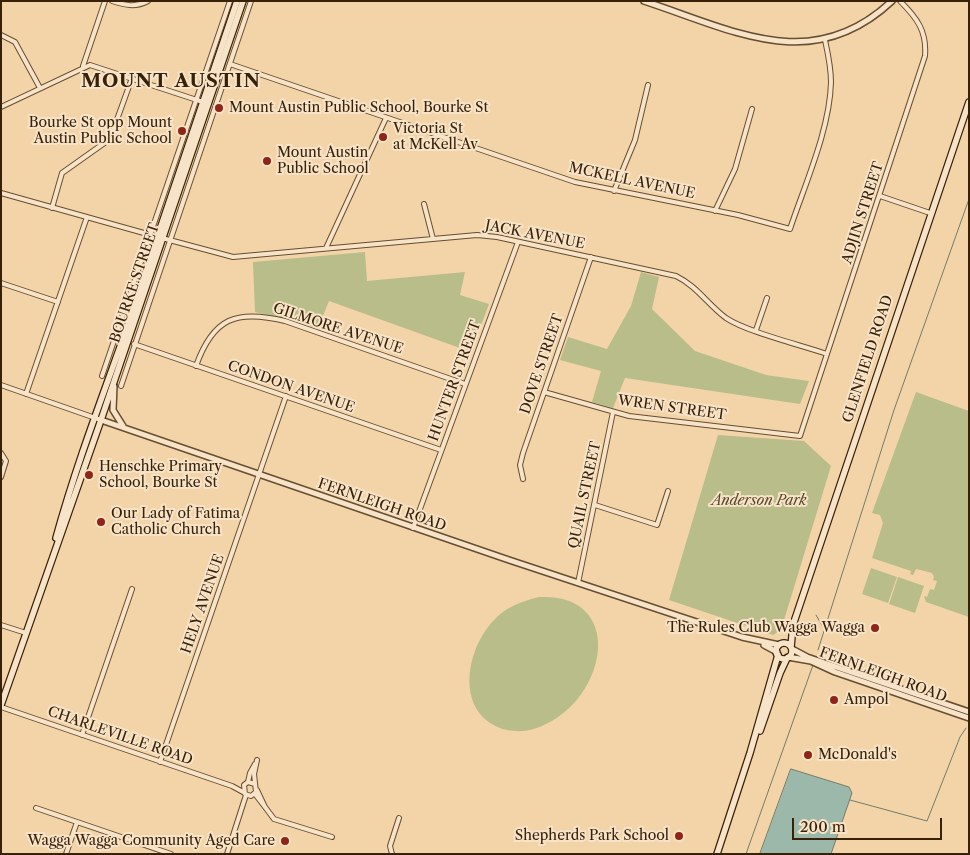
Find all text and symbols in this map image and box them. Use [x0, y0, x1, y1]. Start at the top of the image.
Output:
district label: MOUNT AUSTIN [79, 71, 263, 93]
place label: Mount Austin Public School, Bourke St [229, 100, 488, 116]
marker: Mount Austin Public School, Bourke St [213, 102, 225, 114]
place label: Bourke St opp Mount Austin Public School [29, 115, 172, 148]
place label: Victoria St at McKell Av [393, 121, 478, 154]
marker: Bourke St opp Mount Austin Public School [176, 125, 188, 137]
marker: Victoria St at McKell Av [377, 131, 389, 143]
place label: Mount Austin Public School [277, 145, 369, 178]
marker: Mount Austin Public School [261, 155, 273, 167]
street label: MCKELL AVENUE [567, 159, 697, 203]
street label: ADJIN STREET [839, 160, 887, 266]
street label: JACK AVENUE [484, 217, 586, 253]
street label: BOURKE STREET [107, 221, 163, 345]
street label: GLENFIELD ROAD [839, 293, 897, 425]
street label: GILMORE AVENUE [271, 300, 405, 358]
street label: DOVE STREET [517, 312, 567, 416]
street label: HUNTER STREET [425, 318, 485, 444]
street label: CONDON AVENUE [225, 357, 357, 417]
street label: WREN STREET [617, 392, 727, 424]
street label: QUAIL STREET [565, 440, 605, 550]
place label: Henschke Primary School, Bourke St [99, 459, 222, 492]
marker: Henschke Primary School, Bourke St [83, 469, 95, 481]
street label: FERNLEIGH ROAD [316, 475, 448, 535]
park label: Anderson Park [711, 493, 807, 509]
place label: Our Lady of Fatima Catholic Church [111, 506, 240, 538]
marker: Our Lady of Fatima Catholic Church [95, 516, 107, 528]
street label: HELY AVENUE [178, 552, 228, 656]
place label: The Rules Club Wagga Wagga [667, 620, 865, 636]
marker: The Rules Club Wagga Wagga [869, 622, 881, 634]
street label: FERNLEIGH ROAD [817, 644, 949, 706]
place label: Ampol [844, 692, 889, 708]
marker: Ampol [828, 694, 840, 706]
street label: CHARLEVILLE ROAD [45, 703, 195, 769]
place label: McDonald's [818, 747, 897, 763]
marker: McDonald's [802, 749, 814, 761]
scale bar [795, 808, 945, 840]
text: 200 m [800, 817, 846, 836]
place label: Shepherds Park School [515, 828, 669, 844]
marker: Shepherds Park School [673, 830, 685, 842]
place label: Wagga Wagga Community Aged Care [27, 833, 275, 849]
marker: Wagga Wagga Community Aged Care [279, 835, 291, 847]

